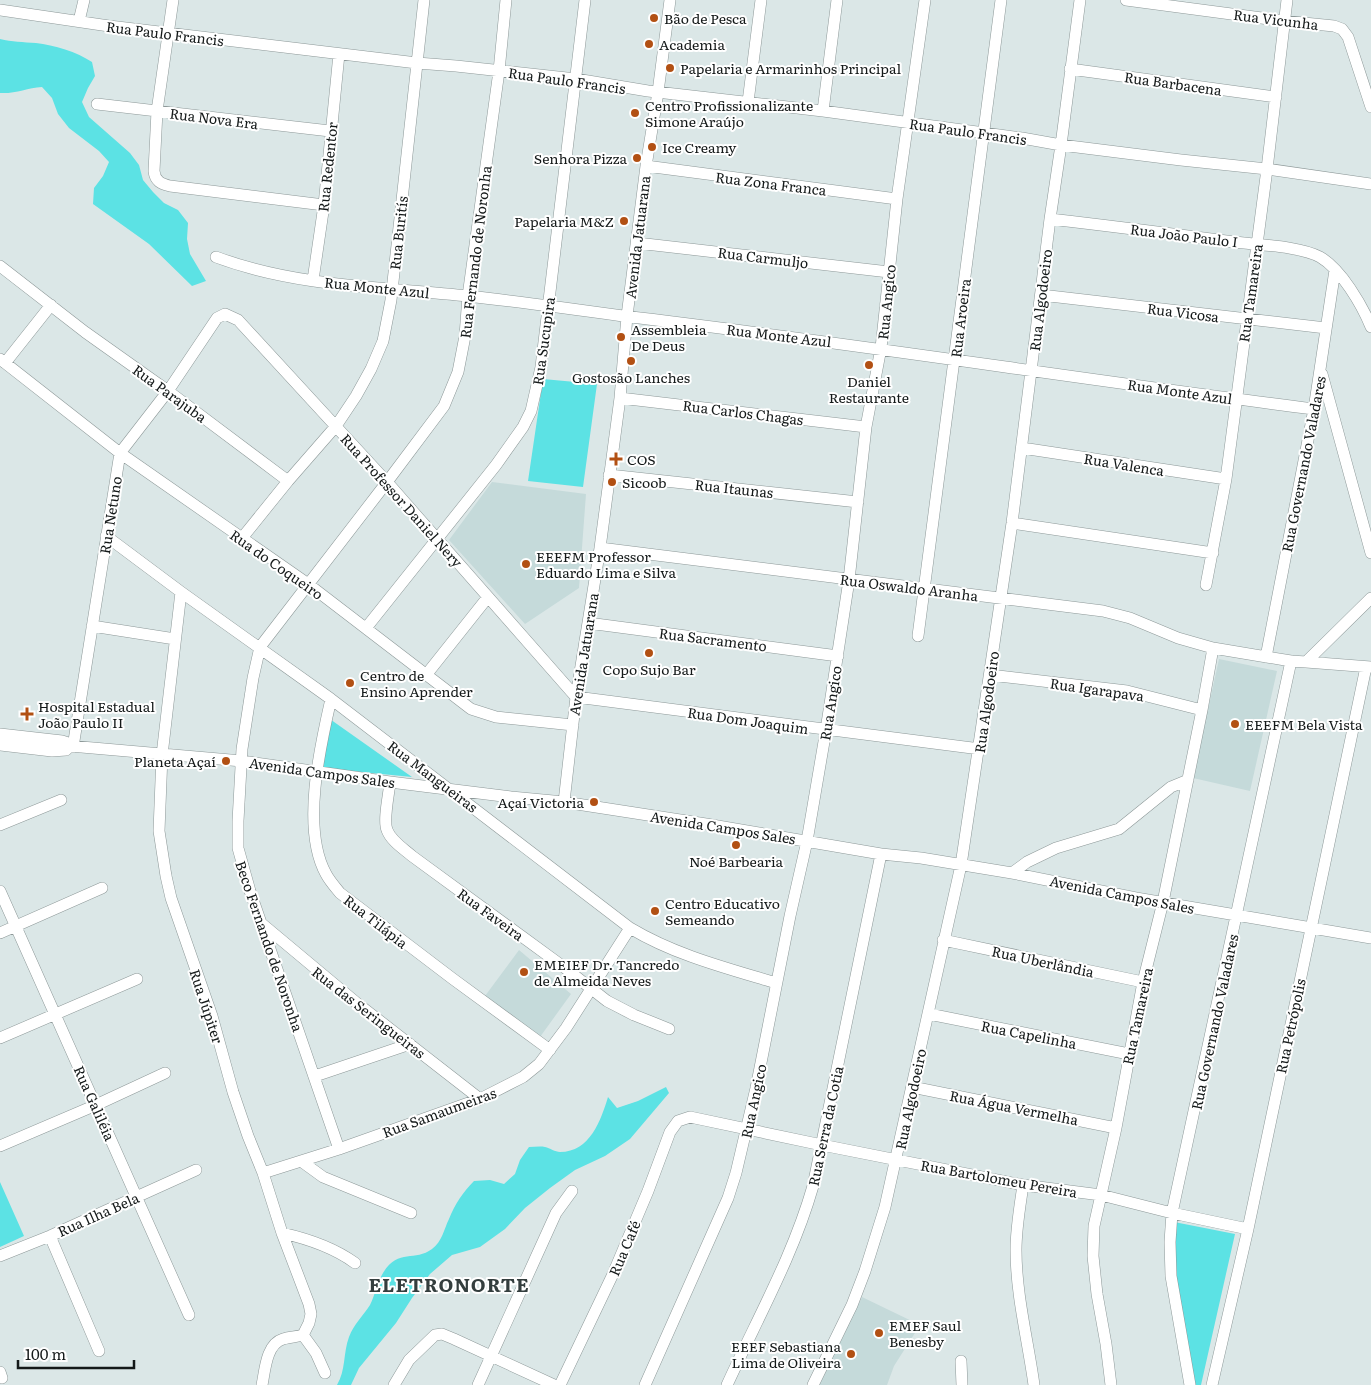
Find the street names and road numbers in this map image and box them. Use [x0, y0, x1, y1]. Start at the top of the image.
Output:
street label: Rua Vicunha [1232, 4, 1320, 34]
street label: Rua Paulo Francis [105, 16, 225, 50]
street label: Rua Paulo Francis [507, 62, 627, 98]
street label: Rua Barbacena [1123, 66, 1224, 100]
street label: Rua Nova Era [168, 103, 260, 133]
street label: Rua Paulo Francis [908, 113, 1028, 149]
street label: Rua Redentor [312, 121, 342, 213]
street label: Rua Fernando de Noronha [454, 164, 496, 340]
street label: Rua Zona Franca [714, 166, 828, 200]
street label: Avenida Jatuarana [620, 174, 655, 300]
street label: Rua Buritís [384, 195, 412, 271]
street label: Rua João Paulo I [1129, 218, 1239, 252]
street label: Rua Carmuljo [716, 242, 810, 272]
street label: Rua Tamareira [1233, 242, 1267, 343]
street label: Rua Algodoeiro [1024, 248, 1056, 352]
street label: Rua Angico [872, 263, 900, 341]
street label: Rua Monte Azul [323, 272, 431, 303]
street label: Rua Aroeira [945, 277, 975, 359]
street label: Rua Sucupira [527, 295, 559, 387]
street label: Rua Vicosa [1146, 298, 1221, 326]
street label: Rua Monte Azul [725, 319, 833, 351]
street label: Rua Parajuba [129, 359, 212, 427]
street label: Rua Monte Azul [1126, 374, 1234, 408]
street label: Rua Governando Valadares [1276, 374, 1330, 554]
street label: Rua Carlos Chagas [681, 395, 805, 429]
street label: Rua Professor Daniel Nery [336, 429, 468, 572]
street label: Rua Valenca [1082, 448, 1166, 480]
street label: Rua Itaunas [694, 474, 774, 502]
street label: Rua Netuno [94, 475, 126, 555]
street label: Rua do Coqueiro [226, 524, 328, 604]
street label: Rua Oswaldo Aranha [839, 569, 980, 605]
street label: Avenida Jatuarana [563, 591, 603, 717]
street label: Rua Sacramento [658, 622, 768, 656]
street label: Rua Algodoeiro [969, 650, 1003, 754]
street label: Rua Angico [814, 664, 846, 742]
street label: Rua Igarapava [1049, 672, 1146, 706]
street label: Rua Dom Joaquim [686, 702, 810, 738]
street label: Rua Mangueiras [384, 735, 482, 817]
street label: Avenida Campos Sales [248, 752, 396, 792]
street label: Avenida Campos Sales [649, 806, 797, 848]
street label: Beco Fernando de Noronha [231, 858, 309, 1035]
street label: Avenida Campos Sales [1048, 870, 1196, 918]
street label: Rua Faveira [454, 883, 529, 945]
street label: Rua Tilápia [340, 890, 413, 953]
street label: Rua Governando Valadares [1186, 932, 1242, 1112]
street label: Rua Uberlândia [990, 940, 1096, 982]
street label: Rua das Seringueiras [308, 961, 430, 1063]
street label: Rua Tamareira [1117, 965, 1157, 1067]
street label: Rua Júpiter [186, 966, 229, 1046]
street label: Rua Petrópolis [1270, 977, 1310, 1075]
street label: Rua Capelinha [980, 1015, 1079, 1053]
street label: Rua Algodoeiro [890, 1047, 930, 1151]
street label: Rua Galiléia [70, 1062, 121, 1144]
street label: Rua Angico [735, 1062, 771, 1140]
street label: Rua Serra da Cotia [802, 1064, 848, 1188]
street label: Rua Samaumeiras [379, 1082, 499, 1142]
street label: Rua Água Vermelha [948, 1085, 1081, 1129]
street label: Rua Bartolomeu Pereira [919, 1154, 1079, 1202]
street label: Rua Ilha Bela [54, 1187, 142, 1241]
street label: Rua Café [603, 1217, 645, 1279]

